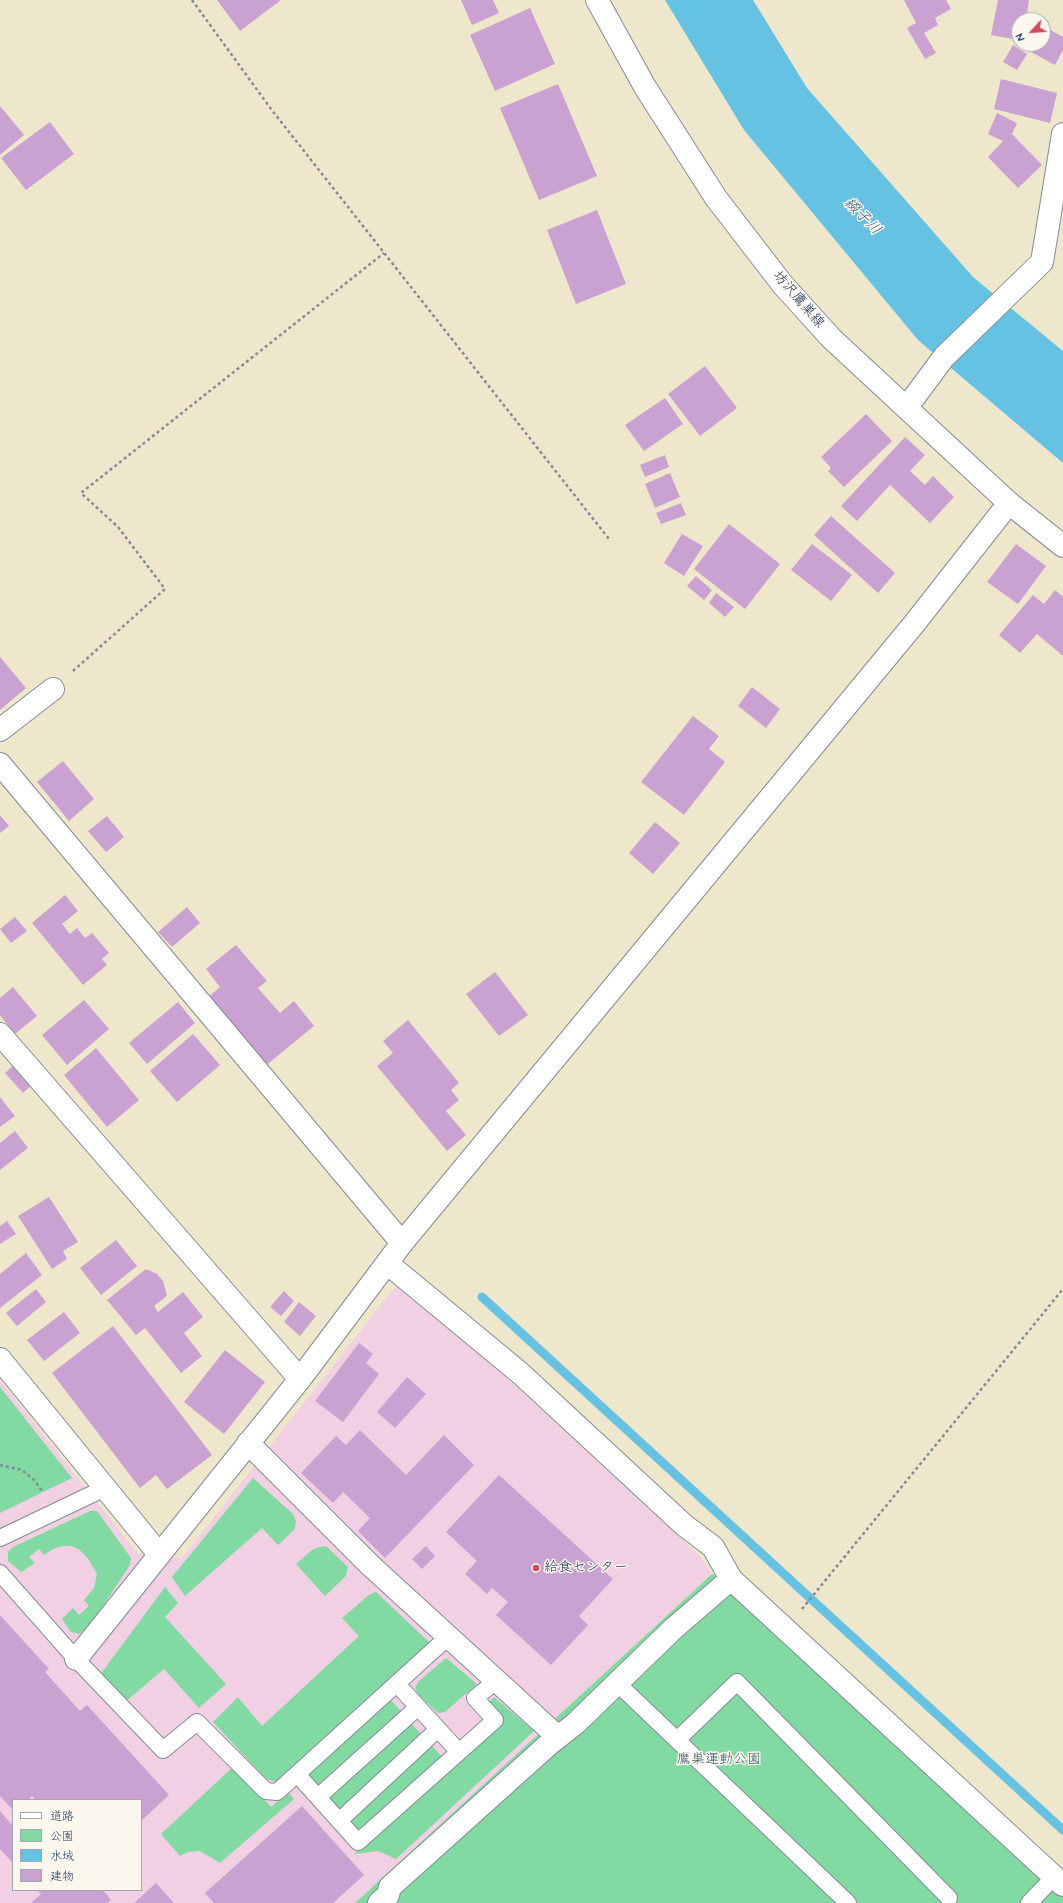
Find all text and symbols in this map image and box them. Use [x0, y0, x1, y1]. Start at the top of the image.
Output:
north arrow [1011, 12, 1051, 52]
text: N [1013, 30, 1029, 43]
water label: 綴子川 [840, 195, 884, 239]
street label: 坊沢鷹巣線 [769, 268, 827, 332]
place label: 給食センター [544, 1560, 628, 1576]
marker: 給食センター [531, 1563, 541, 1573]
park label: 鷹巣運動公園 [677, 1752, 761, 1768]
legend [12, 1799, 142, 1891]
text: 道路 [50, 1809, 74, 1825]
text: 公園 [50, 1829, 74, 1845]
text: 水域 [50, 1849, 74, 1865]
text: 建物 [50, 1869, 74, 1885]

